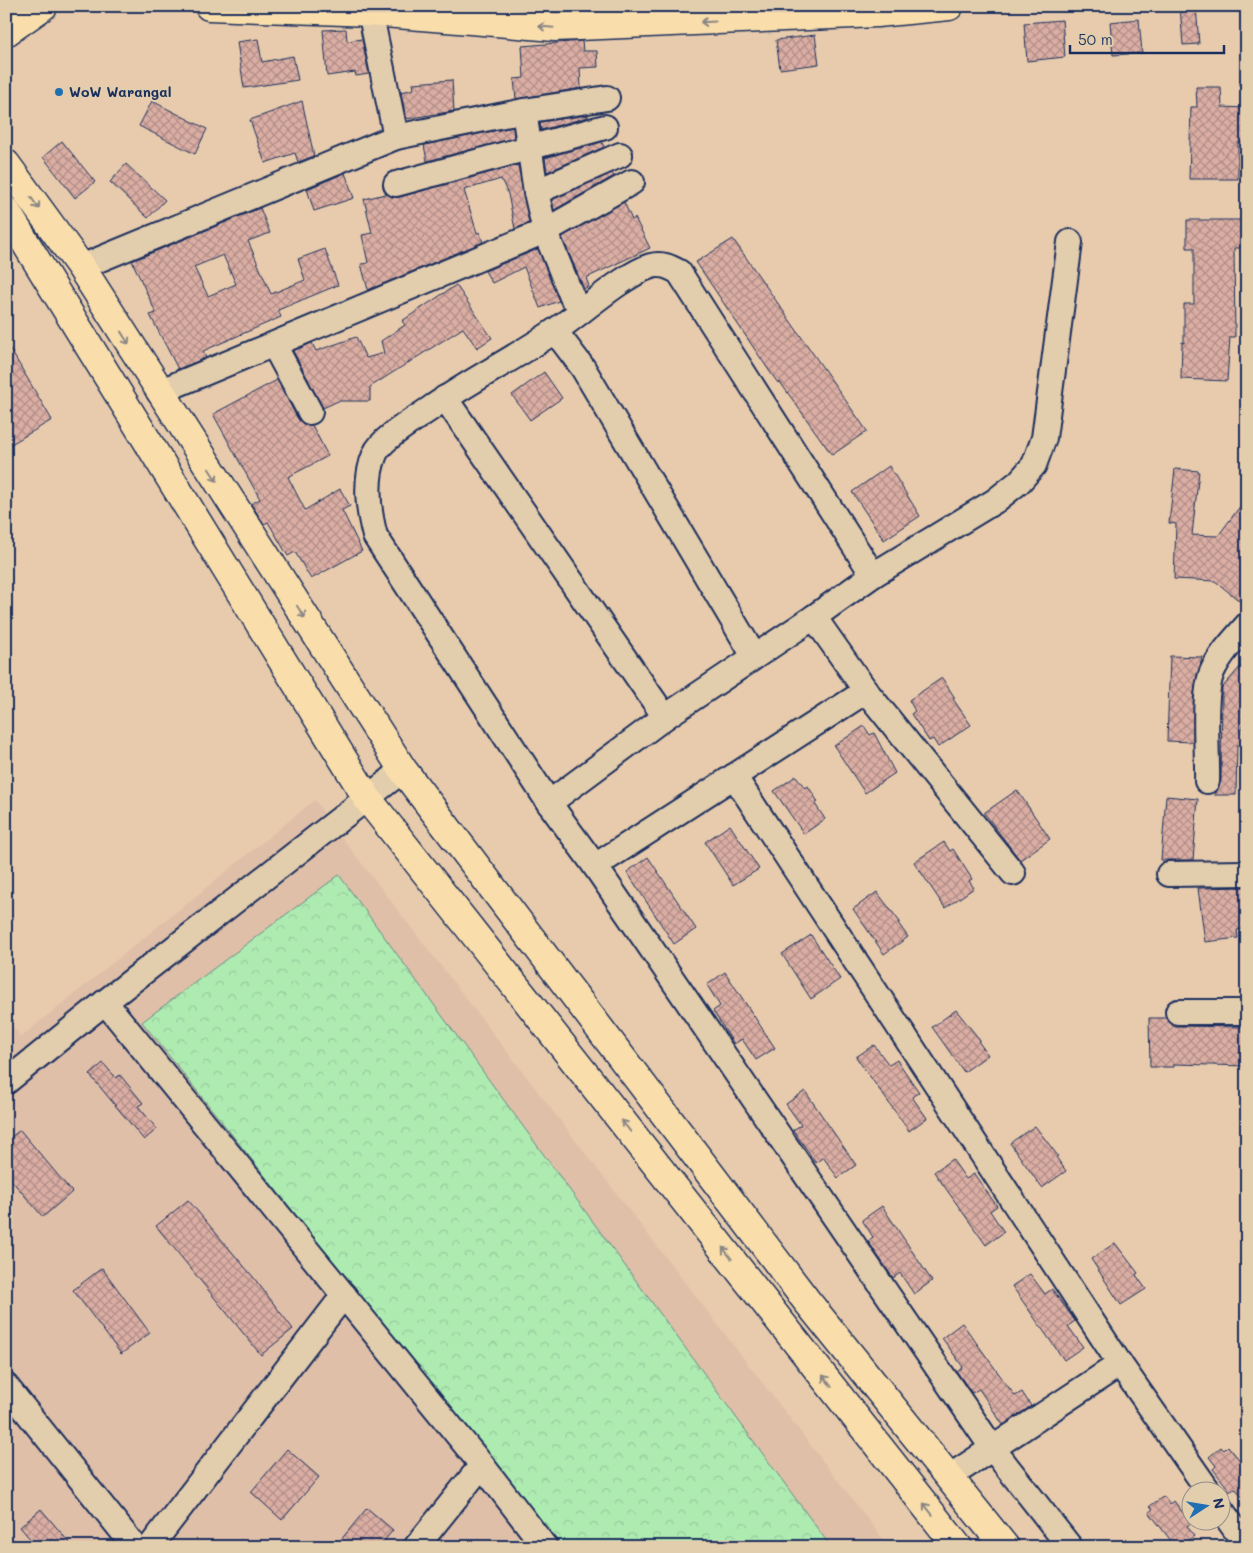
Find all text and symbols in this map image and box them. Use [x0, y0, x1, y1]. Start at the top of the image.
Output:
one-way arrow [700, 17, 716, 26]
one-way arrow [538, 22, 554, 31]
scale bar [1070, 22, 1224, 54]
text: 50 m [1078, 29, 1113, 49]
place label: WoW Warangal [69, 82, 172, 101]
marker: WoW Warangal [53, 86, 65, 98]
one-way arrow [30, 196, 40, 210]
one-way arrow [120, 331, 131, 345]
one-way arrow [208, 468, 218, 482]
one-way arrow [296, 604, 306, 618]
one-way arrow [621, 1119, 631, 1133]
one-way arrow [721, 1247, 732, 1260]
one-way arrow [822, 1375, 833, 1388]
north arrow [1180, 1480, 1230, 1530]
text: N [1209, 1496, 1230, 1510]
one-way arrow [923, 1502, 934, 1515]

